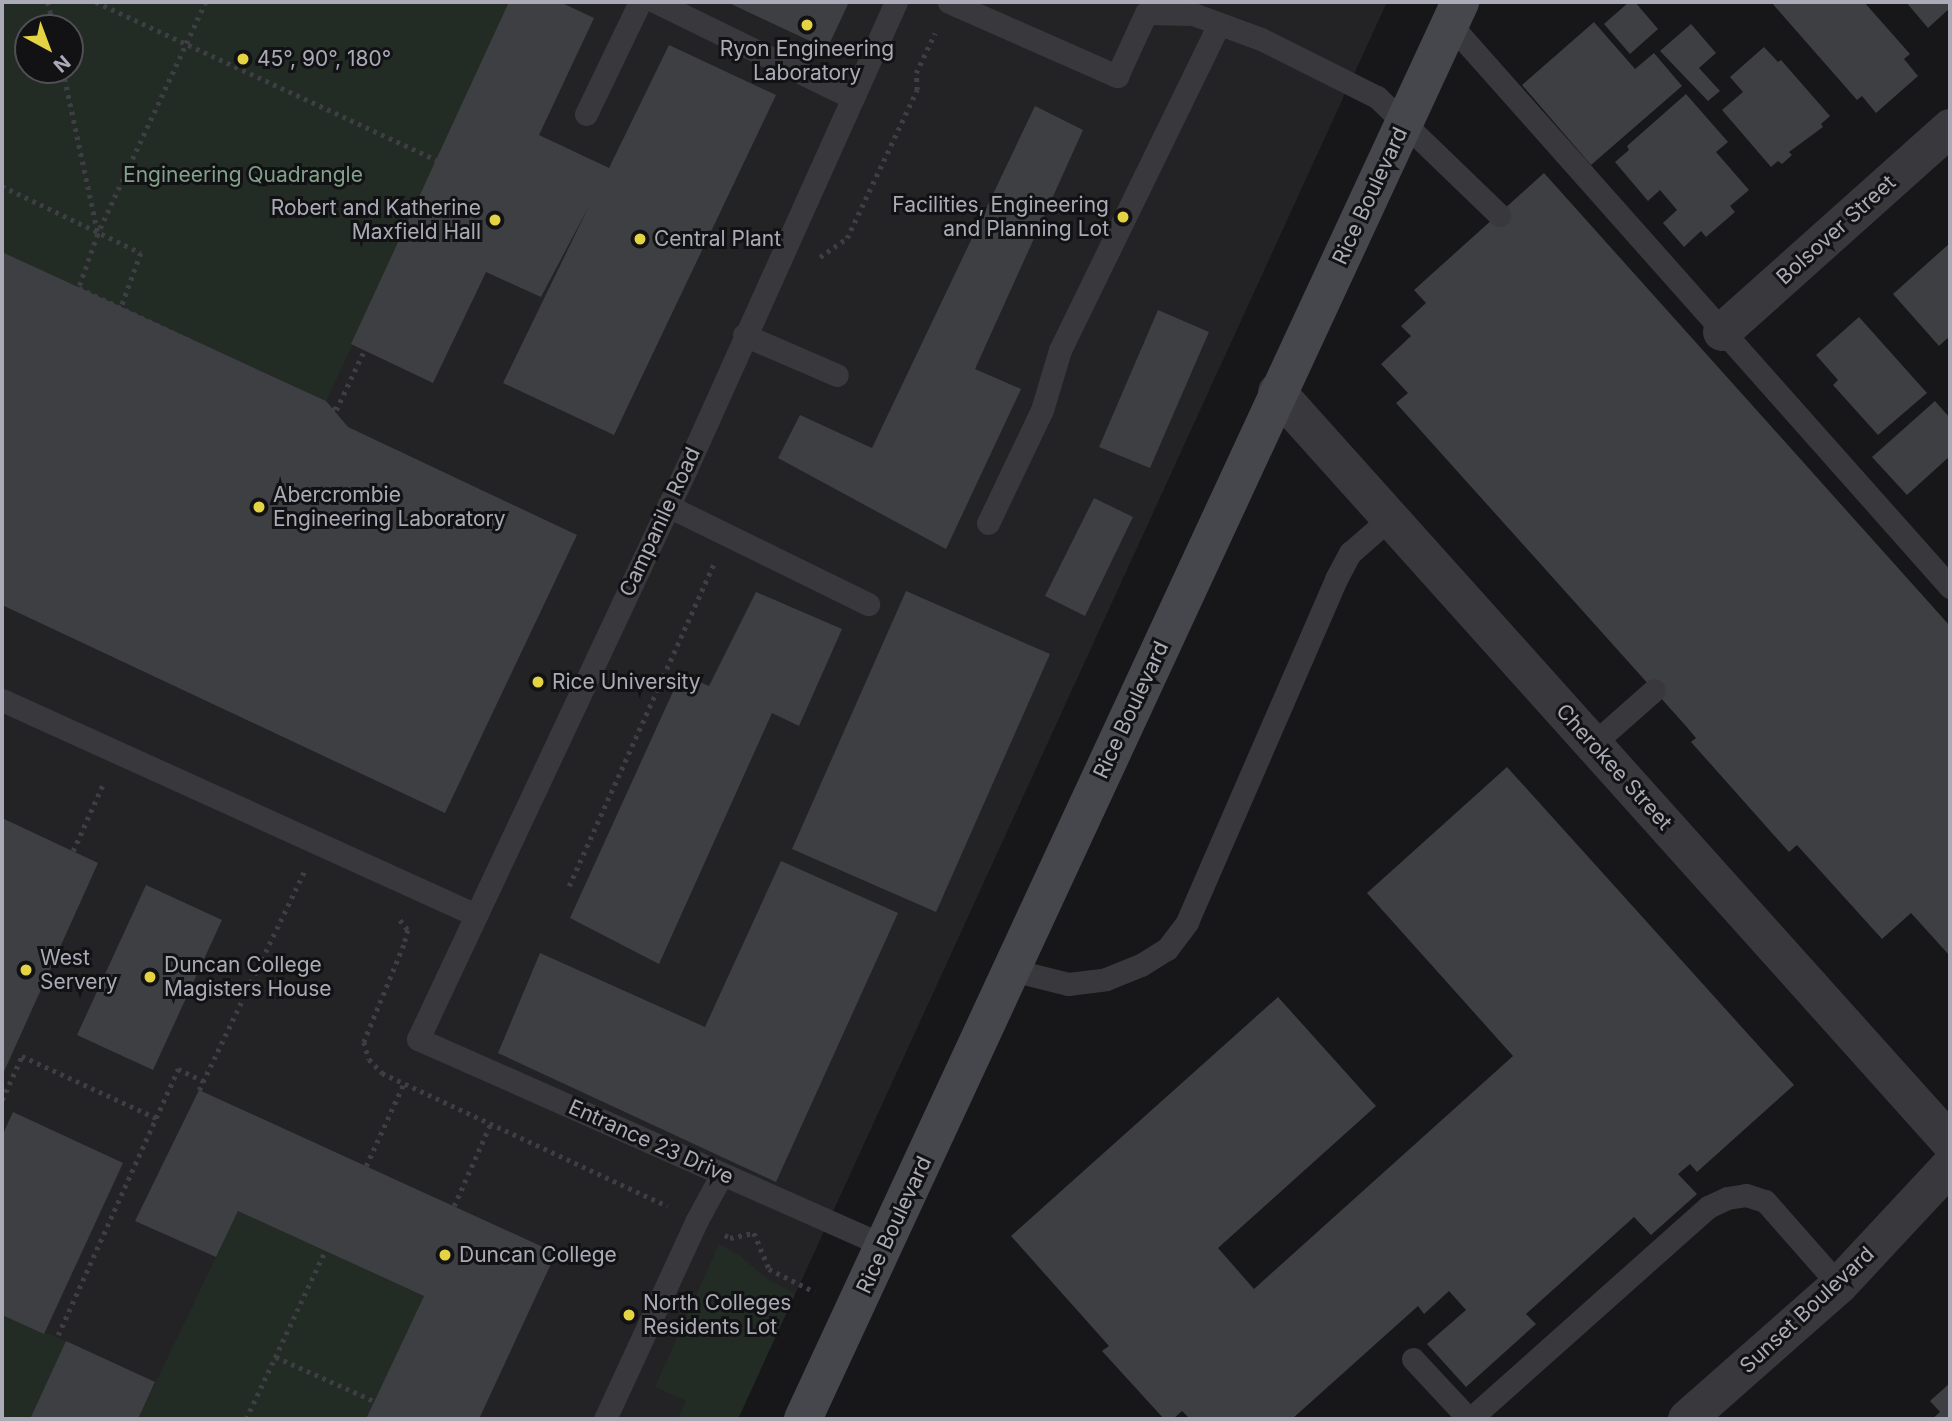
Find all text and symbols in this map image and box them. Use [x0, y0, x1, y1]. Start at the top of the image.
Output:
north arrow [14, 14, 84, 84]
marker: Ryon Engineering Laboratory [799, 17, 815, 33]
place label: Ryon Engineering Laboratory [720, 36, 894, 86]
place label: 45°, 90°, 180° [257, 46, 391, 72]
text: N [49, 50, 75, 77]
marker: 45°, 90°, 180° [235, 51, 251, 67]
street label: Rice Boulevard [1327, 123, 1413, 269]
park label: Engineering Quadrangle [123, 162, 363, 188]
street label: Bolsover Street [1771, 170, 1901, 290]
place label: Facilities, Engineering and Planning Lot [892, 192, 1109, 242]
place label: Robert and Katherine Maxfield Hall [271, 195, 481, 245]
marker: Facilities, Engineering and Planning Lot [1115, 209, 1131, 225]
marker: Robert and Katherine Maxfield Hall [487, 212, 503, 228]
place label: Central Plant [654, 226, 781, 252]
marker: Central Plant [632, 231, 648, 247]
street label: Campanile Road [614, 443, 706, 601]
place label: Abercrombie Engineering Laboratory [273, 482, 506, 532]
marker: Abercrombie Engineering Laboratory [251, 499, 267, 515]
street label: Rice Boulevard [1088, 637, 1174, 783]
place label: Rice University [552, 669, 701, 695]
marker: Rice University [530, 674, 546, 690]
street label: Cherokee Street [1551, 699, 1677, 835]
place label: West Servery [40, 945, 118, 995]
place label: Duncan College Magisters House [164, 952, 332, 1002]
marker: West Servery [18, 962, 34, 978]
marker: Duncan College Magisters House [142, 969, 158, 985]
street label: Entrance 23 Drive [565, 1094, 737, 1190]
street label: Rice Boulevard [851, 1152, 937, 1298]
street label: Sunset Boulevard [1735, 1241, 1879, 1379]
place label: Duncan College [459, 1242, 617, 1268]
marker: Duncan College [437, 1247, 453, 1263]
place label: North Colleges Residents Lot [643, 1290, 791, 1340]
marker: North Colleges Residents Lot [621, 1307, 637, 1323]

